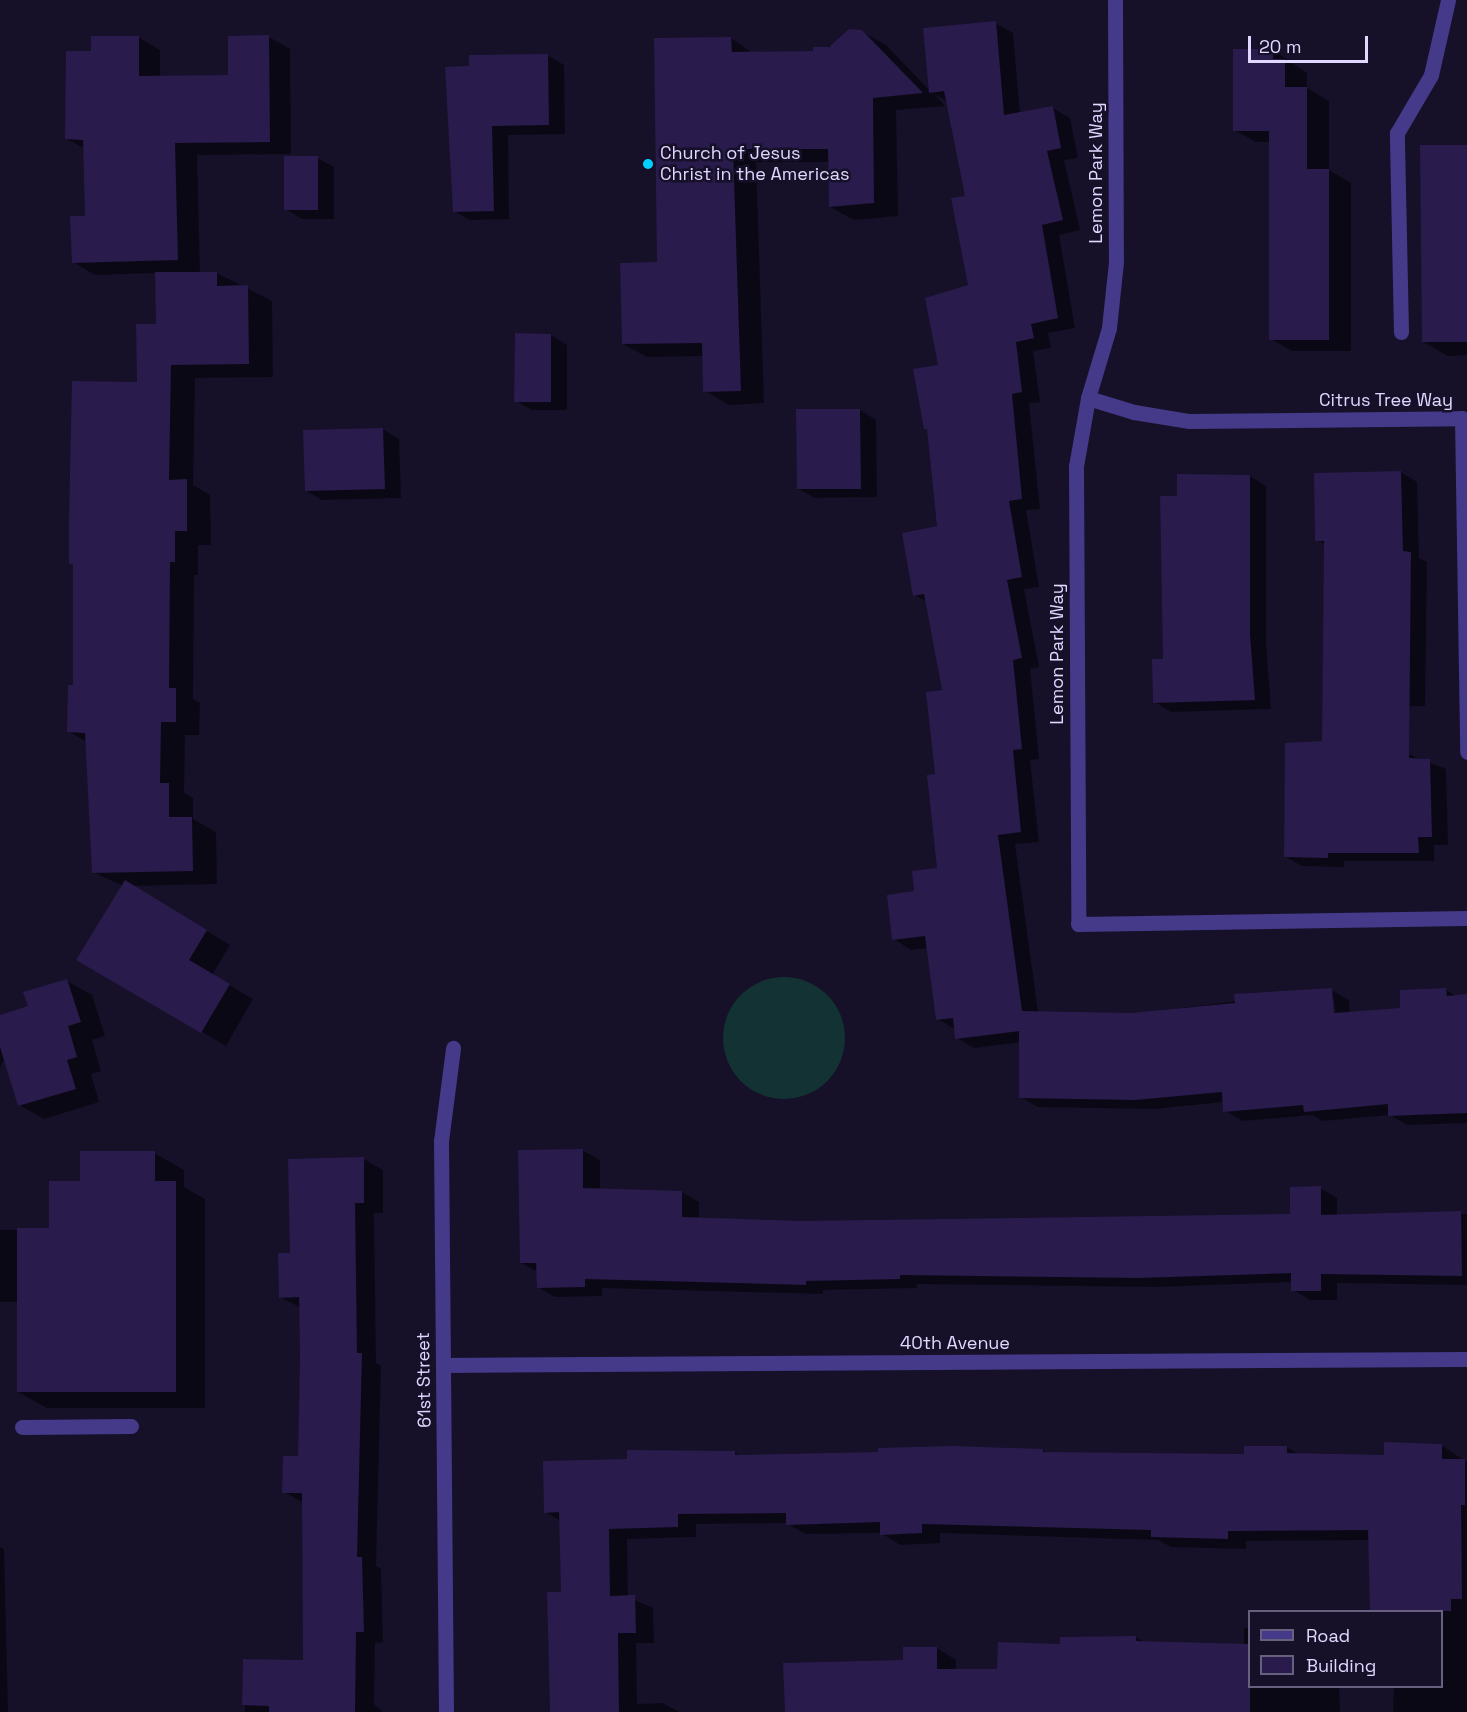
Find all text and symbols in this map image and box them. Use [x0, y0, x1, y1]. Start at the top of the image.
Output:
scale bar [1251, 24, 1371, 62]
text: 20 m [1259, 35, 1302, 58]
street label: Lemon Park Way [1085, 102, 1107, 244]
place label: Church of Jesus Christ in the Americas [660, 143, 850, 186]
marker: Church of Jesus Christ in the Americas [641, 157, 655, 171]
street label: Citrus Tree Way [1319, 389, 1453, 411]
street label: Lemon Park Way [1046, 583, 1068, 725]
street label: 61st Street [412, 1332, 436, 1428]
street label: 40th Avenue [900, 1332, 1010, 1354]
legend [1248, 1610, 1443, 1688]
text: Road [1306, 1624, 1350, 1647]
text: Building [1306, 1654, 1376, 1677]

